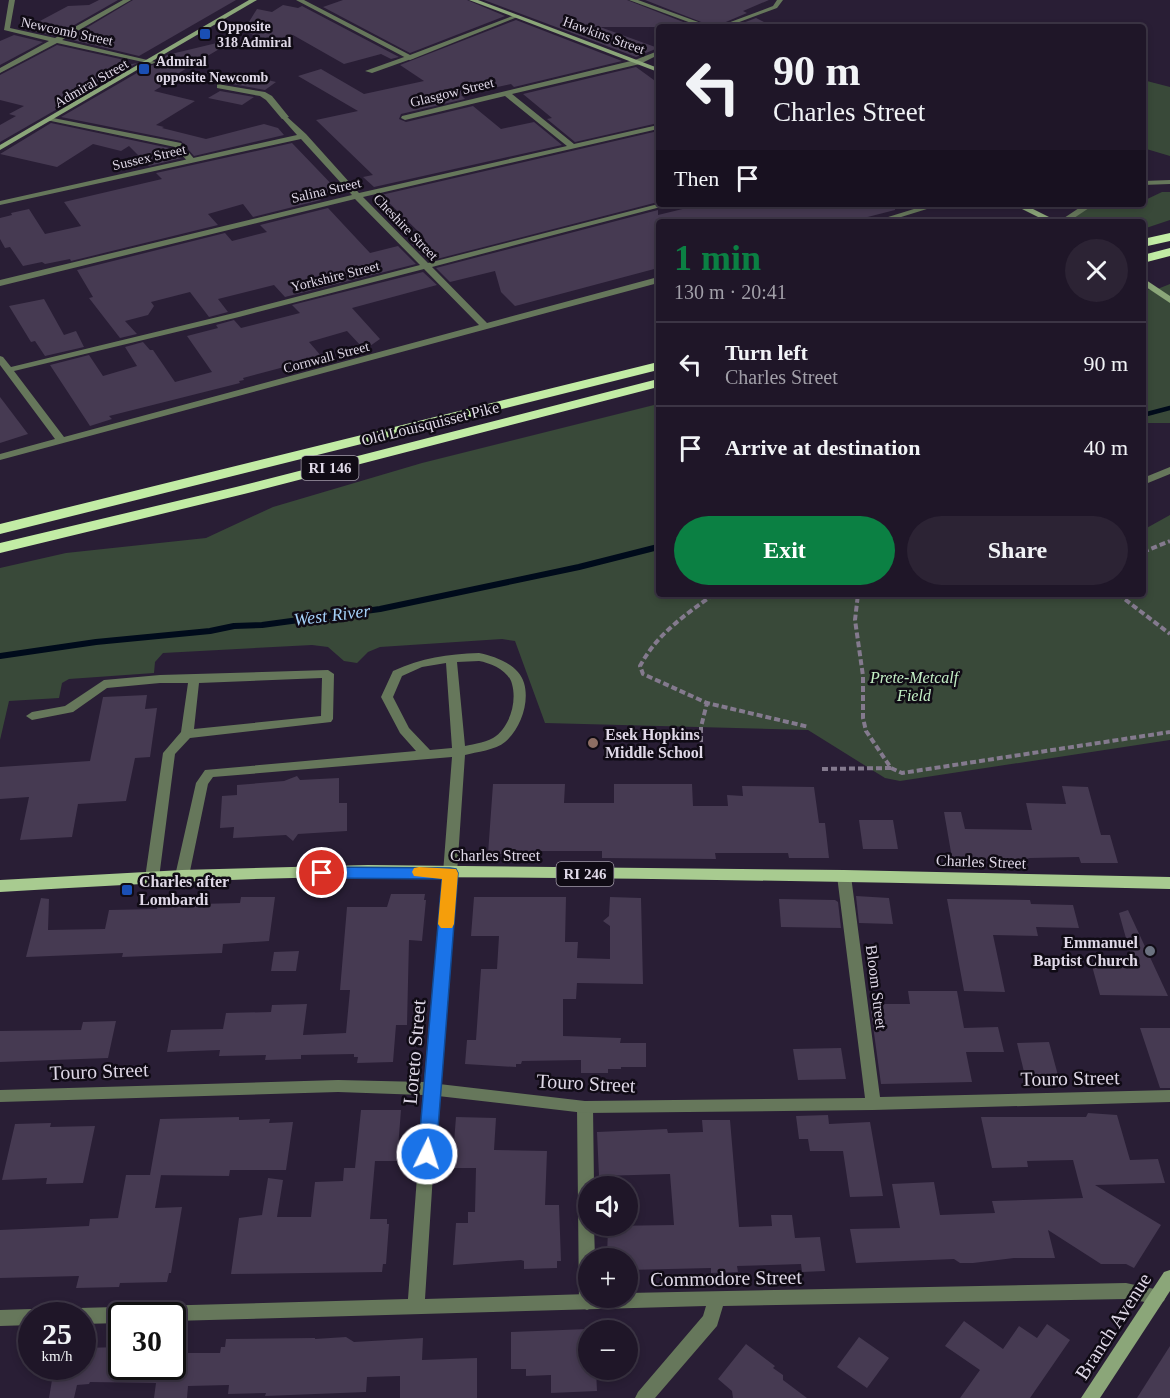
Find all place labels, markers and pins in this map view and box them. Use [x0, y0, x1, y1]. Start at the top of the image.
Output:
place label: Opposite 318 Admiral [217, 19, 291, 50]
marker: Opposite 318 Admiral [198, 27, 212, 41]
place label: Admiral opposite Newcomb [156, 54, 269, 85]
marker: Admiral opposite Newcomb [137, 62, 151, 76]
place label: Esek Hopkins Middle School [605, 726, 704, 761]
marker: Esek Hopkins Middle School [586, 736, 600, 750]
pin [296, 847, 347, 898]
place label: Charles after Lombardi [139, 873, 229, 908]
marker: Charles after Lombardi [120, 883, 134, 897]
place label: Emmanuel Baptist Church [1033, 934, 1139, 970]
marker: Emmanuel Baptist Church [1143, 944, 1157, 958]

